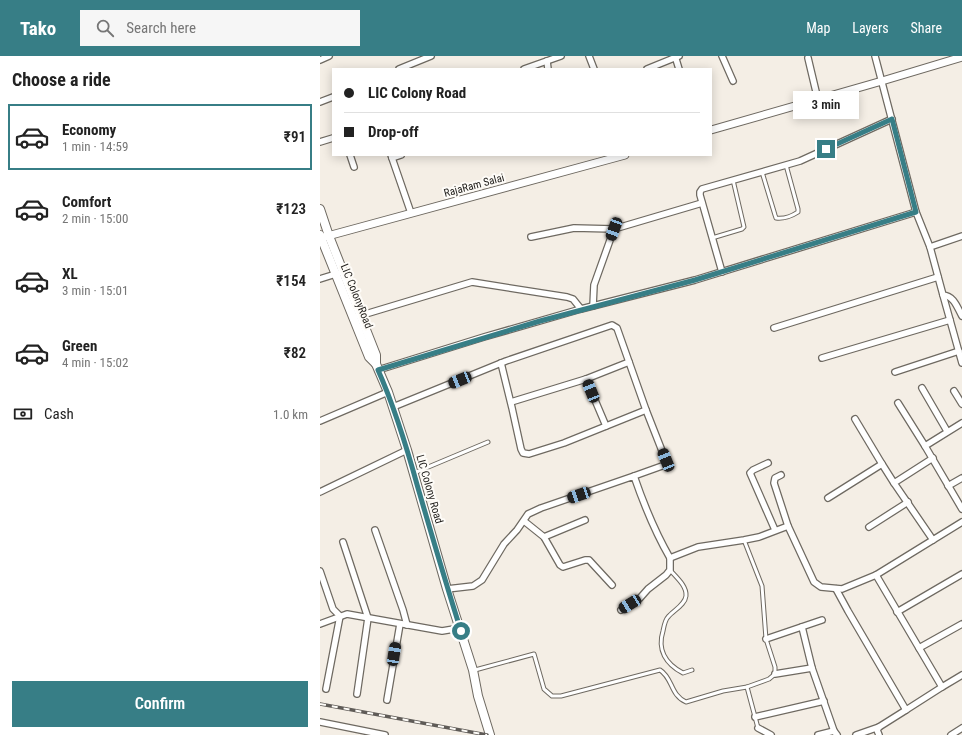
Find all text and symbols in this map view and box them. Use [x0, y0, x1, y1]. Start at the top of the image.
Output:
search box [80, 10, 360, 46]
text: Tako [20, 17, 56, 40]
icon: search [94, 17, 116, 39]
text: Search here [126, 19, 196, 37]
text: Map [806, 20, 830, 36]
text: Layers [852, 20, 889, 36]
text: Share [911, 20, 942, 36]
text: Choose a ride [12, 69, 111, 90]
text: LIC Colony Road [368, 84, 466, 102]
callout: 3 min [793, 91, 859, 119]
text: 3 min [812, 97, 840, 112]
icon: car [14, 119, 50, 155]
text: Economy [62, 121, 116, 139]
text: Drop-off [368, 123, 419, 141]
text: ₹91 [284, 128, 306, 146]
text: 1 min · 14:59 [62, 139, 128, 154]
route end [817, 140, 835, 158]
street label: RajaRam Salai [442, 171, 506, 200]
icon: car [14, 191, 50, 227]
text: Comfort [62, 193, 111, 211]
text: ₹123 [276, 200, 306, 218]
text: 2 min · 15:00 [62, 211, 128, 226]
car [604, 216, 624, 242]
street label: LIC ColonyRoad [338, 262, 375, 330]
icon: car [14, 263, 50, 299]
text: XL [62, 265, 78, 283]
text: ₹154 [276, 272, 306, 290]
text: 3 min · 15:01 [62, 283, 128, 298]
icon: car [14, 335, 50, 371]
text: Green [62, 337, 97, 355]
text: ₹82 [284, 344, 306, 362]
text: 4 min · 15:02 [62, 355, 128, 370]
car [447, 370, 473, 390]
car [581, 378, 601, 404]
icon: cash [12, 403, 34, 425]
text: Cash [44, 405, 74, 423]
text: 1.0 km [273, 407, 308, 422]
car [656, 447, 676, 473]
street label: LIC Colony Road [413, 453, 446, 525]
car [566, 485, 592, 505]
car [617, 593, 643, 615]
route start [452, 622, 470, 640]
car [386, 641, 402, 667]
button: Confirm [12, 681, 308, 727]

